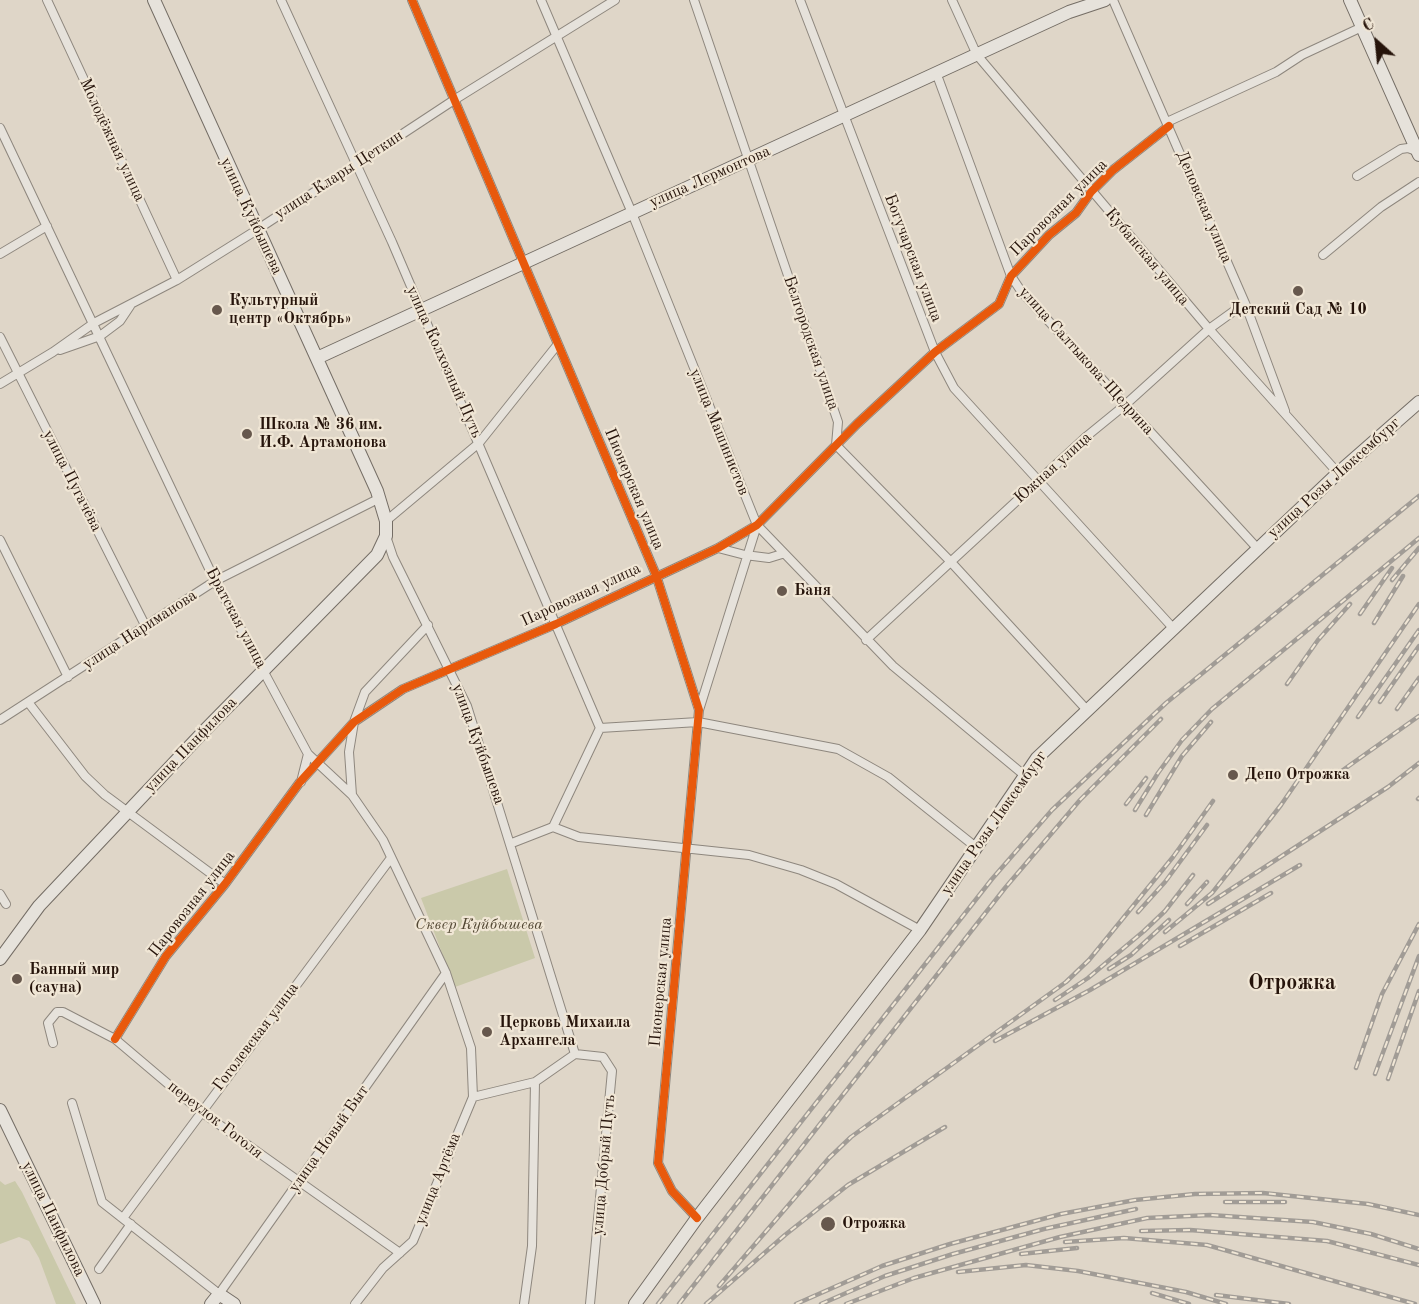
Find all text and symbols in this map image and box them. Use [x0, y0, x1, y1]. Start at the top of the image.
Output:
north arrow [1347, 12, 1407, 72]
text: С [1360, 16, 1377, 35]
street label: Молодёжная улица [75, 75, 149, 205]
street label: улица Клары Цеткин [271, 126, 407, 224]
street label: улица Лермонтова [646, 142, 774, 212]
street label: Деповская улица [1172, 148, 1236, 266]
street label: улица Куйбышева [215, 154, 287, 278]
street label: Паровозная улица [1006, 155, 1112, 261]
street label: Богучарская улица [880, 191, 946, 325]
street label: Кубанская улица [1101, 204, 1193, 310]
street label: Белгородская улица [779, 273, 843, 413]
street label: улица Колхозный Путь [402, 283, 486, 441]
street label: улица Салтыкова-Щедрина [1014, 283, 1158, 439]
marker: Детский Сад № 10 [1291, 284, 1305, 298]
place label: Культурный центр «Октябрь» [229, 291, 352, 329]
place label: Детский Сад № 10 [1229, 300, 1367, 320]
marker: Культурный центр «Октябрь» [210, 303, 224, 317]
street label: улица Машинистов [685, 366, 753, 498]
street label: улица Розы Люксембург [1264, 413, 1404, 543]
place label: Школа № 36 им. И.Ф. Артамонова [259, 415, 387, 453]
street label: Пионерская улица [600, 425, 668, 553]
street label: улица Пугачёва [38, 427, 106, 535]
marker: Школа № 36 им. И.Ф. Артамонова [240, 427, 254, 441]
street label: Южная улица [1010, 428, 1096, 508]
street label: Паровозная улица [518, 559, 644, 631]
street label: Братская улица [201, 564, 271, 672]
place label: Баня [794, 581, 831, 601]
marker: Баня [775, 584, 789, 598]
street label: улица Нариманова [79, 586, 201, 674]
street label: улица Куйбышева [447, 681, 509, 807]
street label: улица Панфилова [141, 693, 241, 797]
street label: улица Розы Люксембург [937, 747, 1051, 899]
place label: Депо Отрожка [1245, 765, 1350, 785]
marker: Депо Отрожка [1226, 768, 1240, 782]
street label: Паровозная улица [145, 847, 239, 961]
park label: Сквер Куйбышева [415, 915, 543, 935]
street label: Пионерская улица [646, 916, 676, 1048]
place label: Банный мир (сауна) [29, 960, 119, 998]
district label: Отрожка [1248, 970, 1336, 996]
marker: Банный мир (сауна) [10, 972, 24, 986]
street label: Гоголевская улица [209, 979, 303, 1095]
place label: Церковь Михаила Архангела [499, 1013, 631, 1051]
marker: Церковь Михаила Архангела [480, 1025, 494, 1039]
street label: переулок Гоголя [164, 1077, 266, 1163]
street label: улица Новый Быт [285, 1082, 373, 1196]
street label: улица Добрый Путь [588, 1094, 620, 1236]
street label: улица Артёма [411, 1130, 465, 1228]
street label: улица Панфилова [17, 1158, 89, 1280]
place label: Отрожка [842, 1214, 906, 1234]
marker: Отрожка [819, 1215, 837, 1233]

